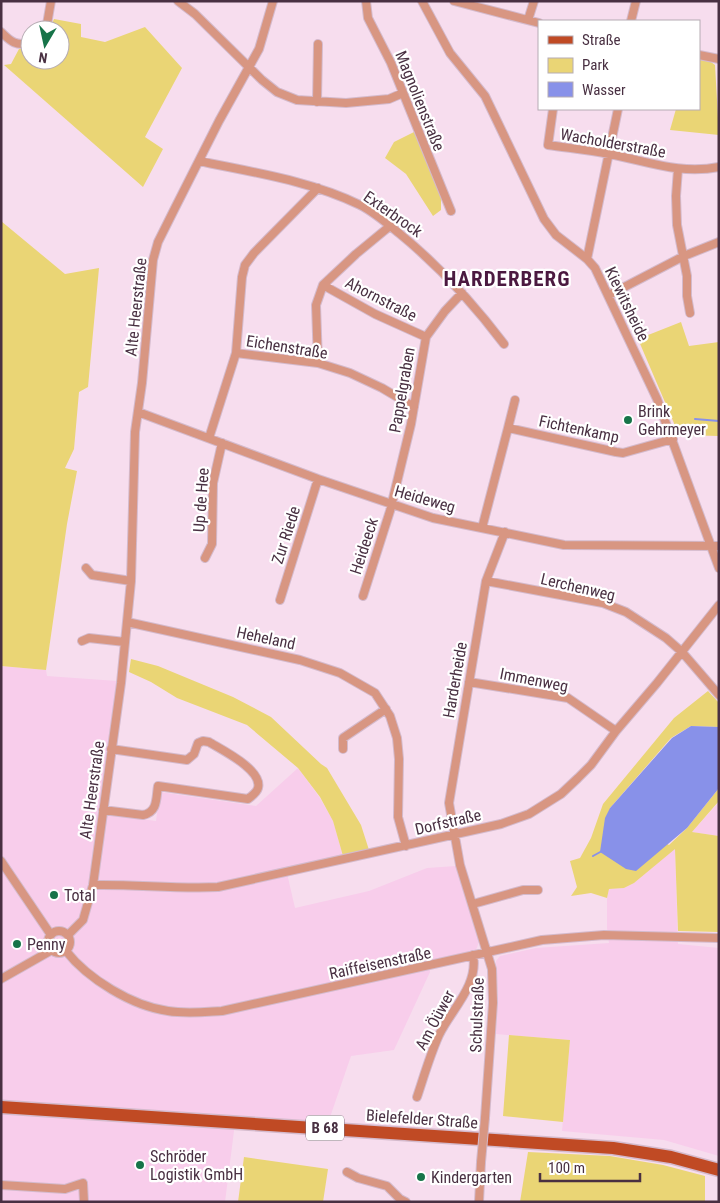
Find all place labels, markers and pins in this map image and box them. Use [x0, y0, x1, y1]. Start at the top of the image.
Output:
place label: Brink Gehrmeyer [638, 402, 706, 439]
marker: Brink Gehrmeyer [622, 414, 634, 426]
place label: Total [64, 886, 96, 905]
marker: Total [48, 889, 60, 901]
place label: Penny [27, 935, 66, 954]
marker: Penny [11, 938, 23, 950]
place label: Schröder Logistik GmbH [150, 1147, 243, 1184]
marker: Schröder Logistik GmbH [134, 1159, 146, 1171]
place label: Kindergarten [431, 1168, 512, 1187]
marker: Kindergarten [415, 1171, 427, 1183]

